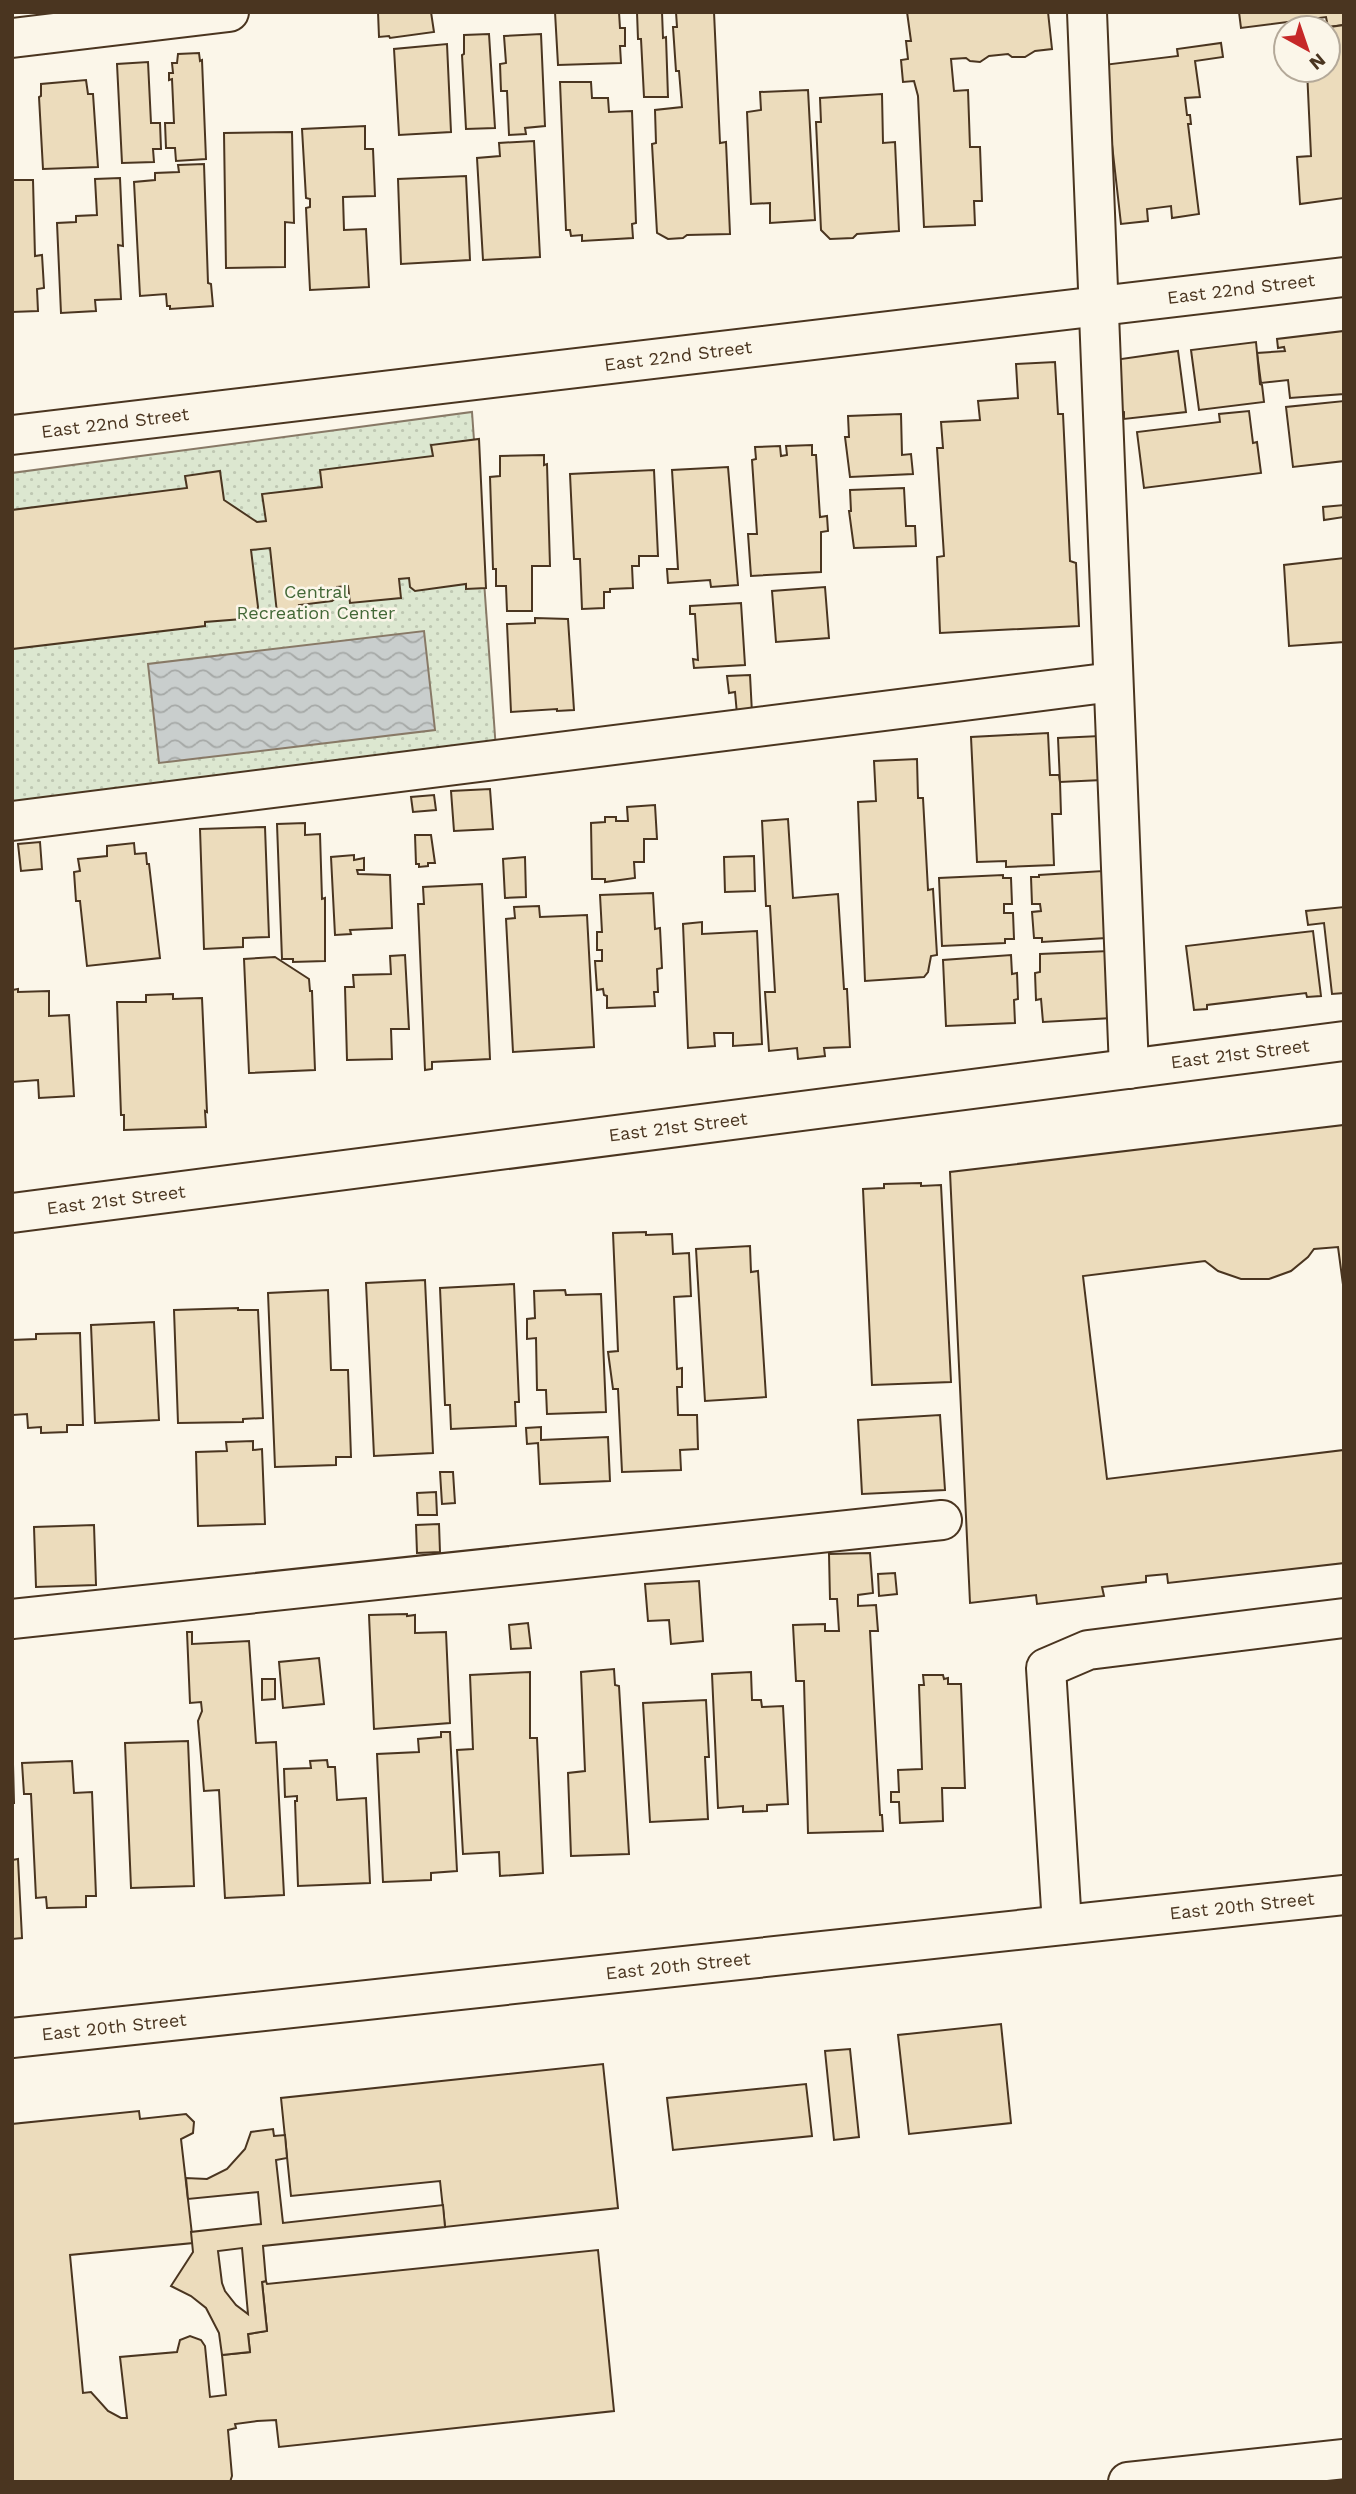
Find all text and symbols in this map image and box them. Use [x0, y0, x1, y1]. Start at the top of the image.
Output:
north arrow [1272, 14, 1342, 84]
text: N [1305, 48, 1330, 75]
street label: East 22nd Street [1166, 269, 1316, 308]
street label: East 22nd Street [603, 336, 753, 375]
street label: East 22nd Street [40, 403, 190, 442]
park label: Central Recreation Center [237, 581, 395, 623]
street label: East 21st Street [1169, 1035, 1311, 1072]
street label: East 21st Street [607, 1108, 749, 1145]
street label: East 21st Street [45, 1181, 187, 1218]
street label: East 20th Street [1168, 1887, 1316, 1924]
street label: East 20th Street [604, 1947, 752, 1984]
street label: East 20th Street [40, 2008, 188, 2045]

